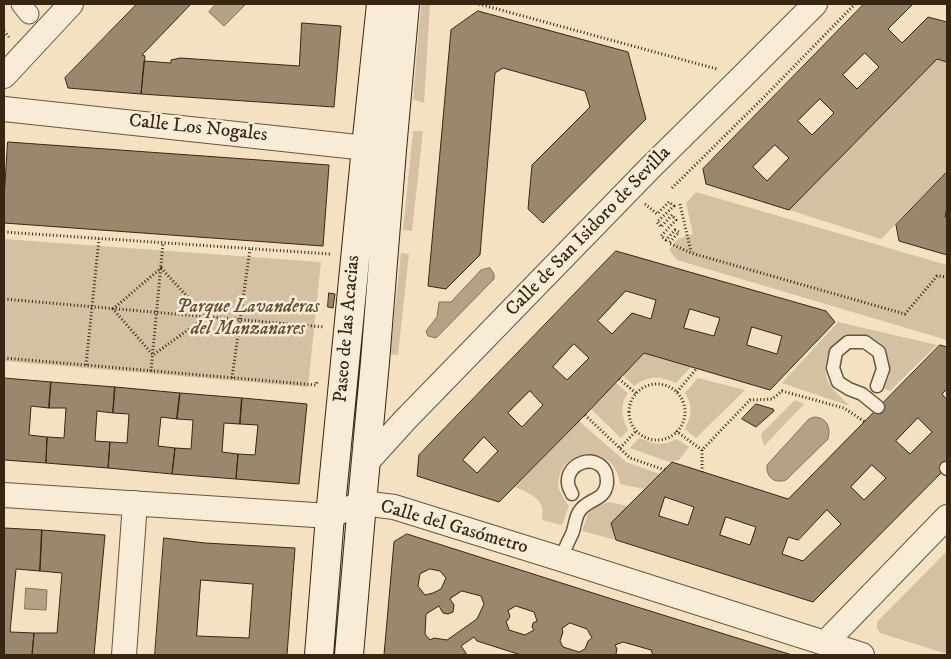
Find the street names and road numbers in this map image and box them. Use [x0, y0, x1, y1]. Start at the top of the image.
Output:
street label: Calle Los Nogales [128, 110, 268, 148]
street label: Calle de San Isidoro de Sevilla [502, 142, 676, 322]
street label: Paseo de las Acacias [330, 254, 366, 404]
street label: Calle del Gasómetro [378, 496, 530, 560]

